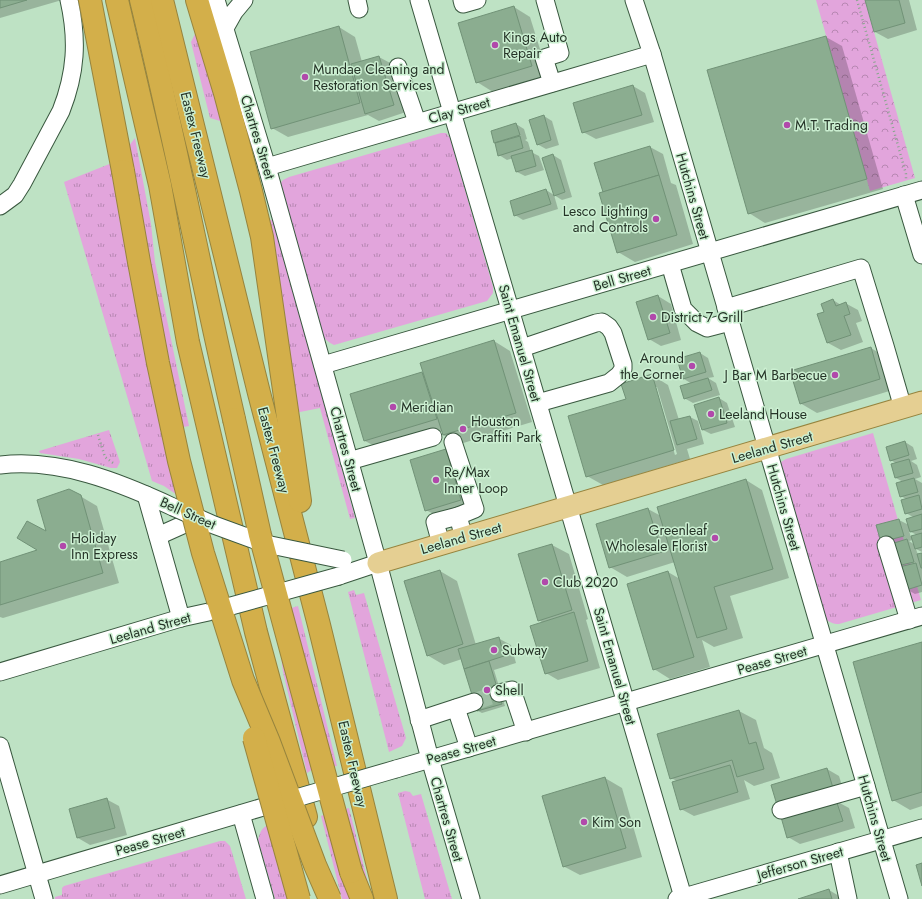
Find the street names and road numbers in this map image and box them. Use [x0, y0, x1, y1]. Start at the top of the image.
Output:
street label: Eastex Freeway [176, 90, 217, 181]
street label: Clay Street [426, 91, 493, 128]
street label: Chartres Street [236, 93, 280, 182]
street label: Hutchins Street [671, 150, 715, 242]
street label: Bell Street [591, 260, 654, 296]
street label: Saint Emanuel Street [494, 282, 546, 405]
street label: Chartres Street [325, 404, 367, 494]
street label: Eastex Freeway [253, 405, 295, 496]
street label: Leeland Street [729, 426, 816, 468]
street label: Hutchins Street [762, 461, 806, 553]
street label: Bell Street [157, 492, 220, 534]
street label: Leeland Street [418, 517, 505, 559]
street label: Saint Emanuel Street [589, 605, 641, 728]
street label: Leeland Street [107, 607, 194, 649]
street label: Pease Street [735, 640, 810, 679]
street label: Eastex Freeway [333, 719, 373, 810]
street label: Pease Street [424, 730, 499, 769]
street label: Hutchins Street [853, 772, 897, 864]
street label: Chartres Street [425, 774, 469, 864]
street label: Pease Street [113, 821, 188, 860]
street label: Jefferson Street [753, 841, 846, 885]

